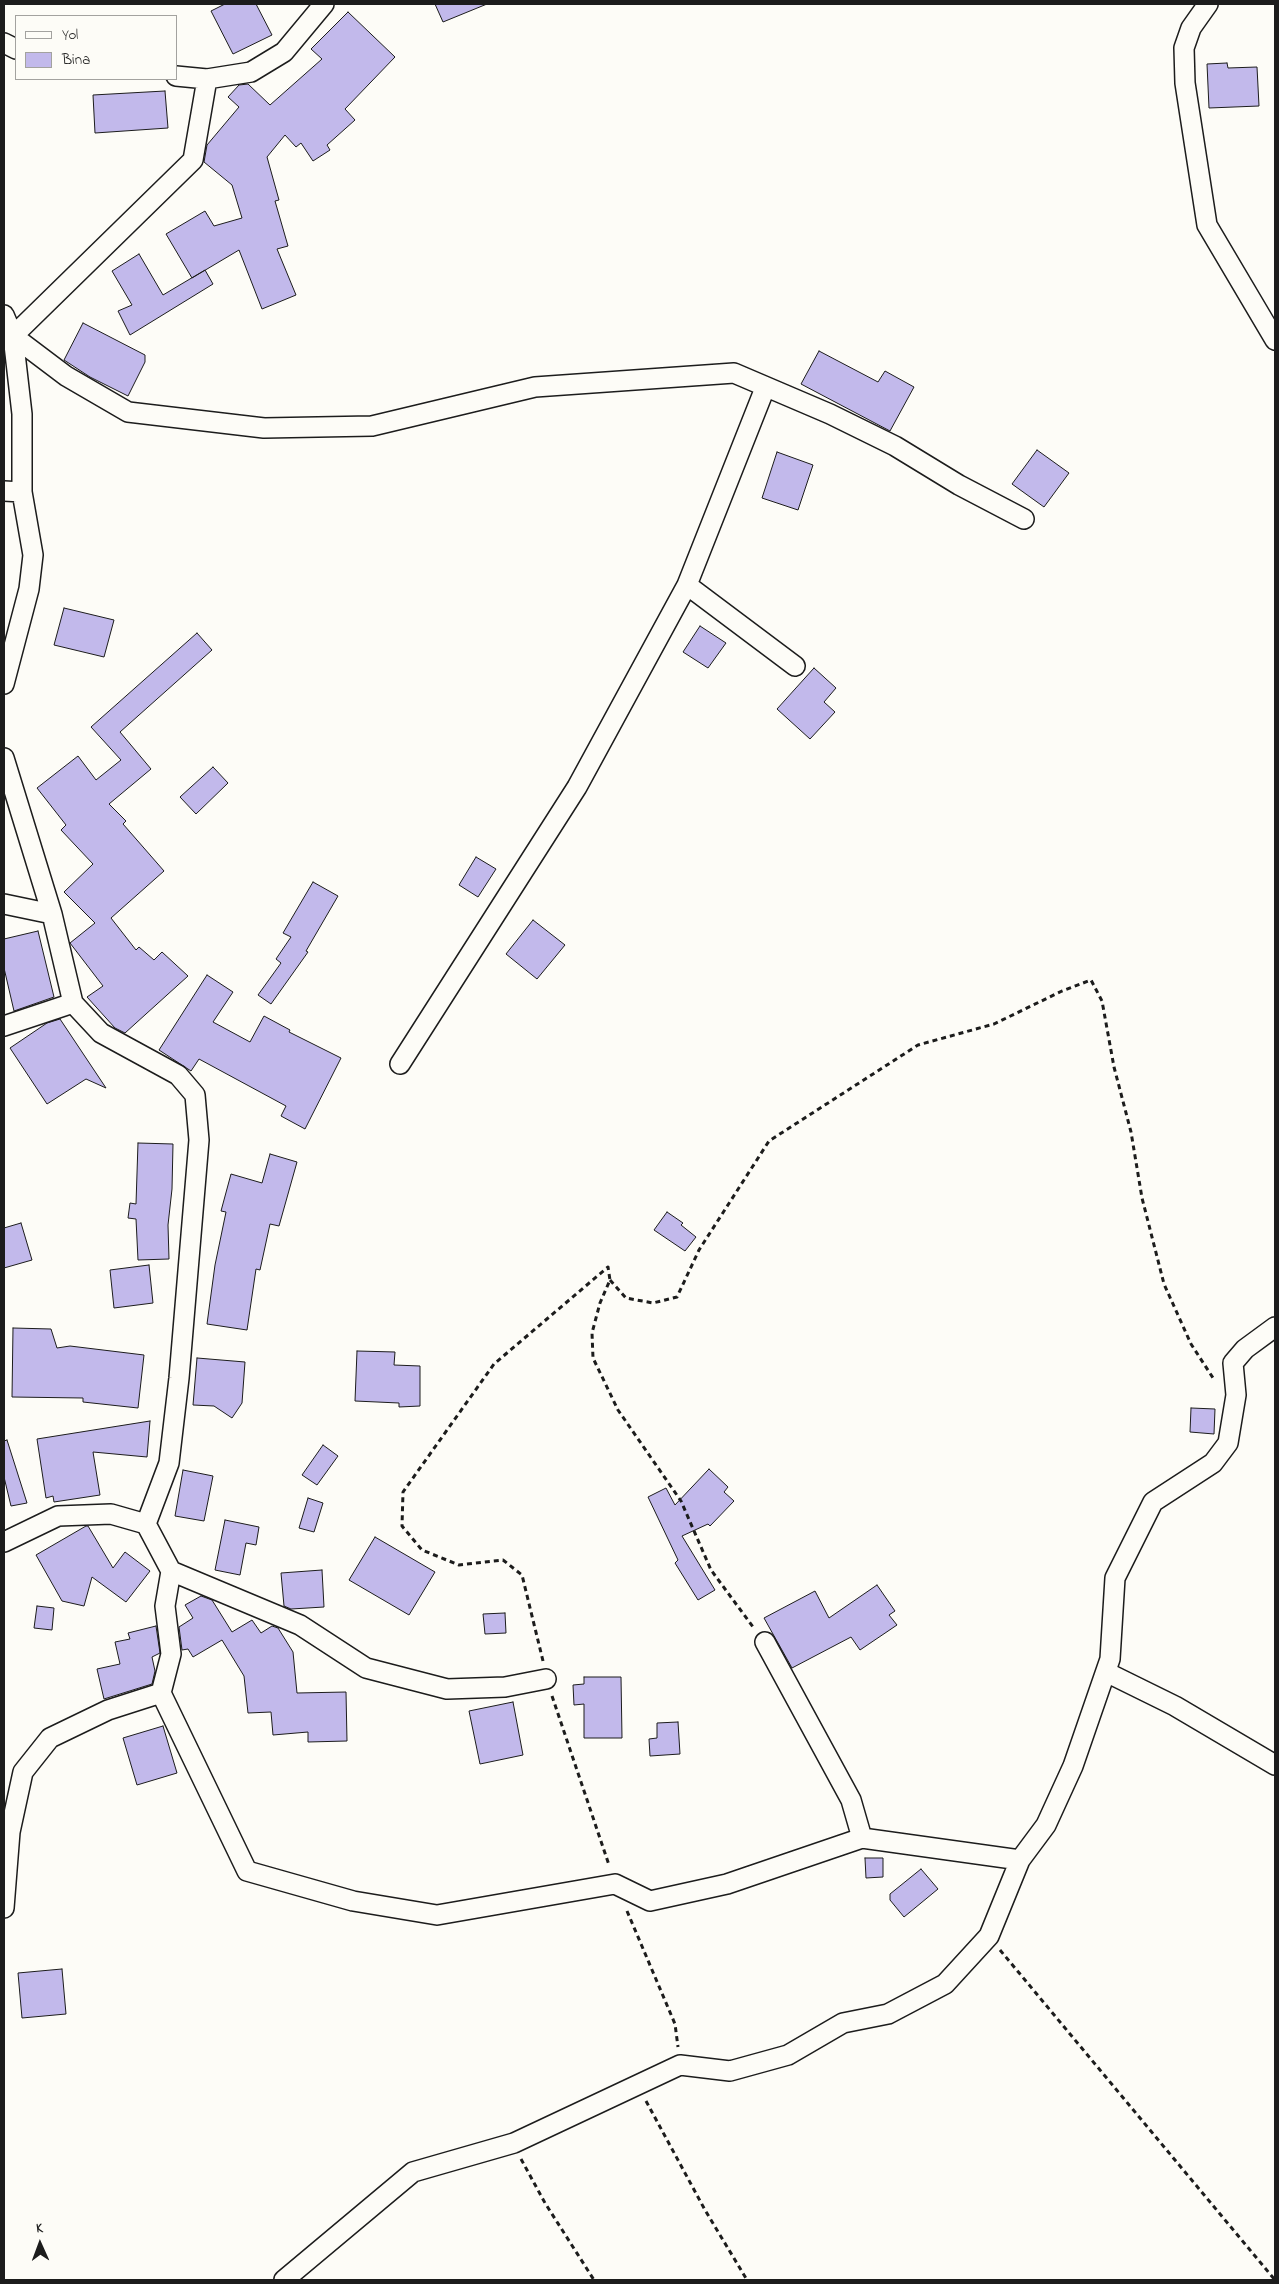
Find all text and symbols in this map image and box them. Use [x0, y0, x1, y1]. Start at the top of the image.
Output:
legend [15, 15, 178, 80]
text: Yol [62, 24, 78, 46]
text: Bina [62, 49, 90, 71]
text: K [36, 2218, 43, 2239]
north arrow [15, 2219, 65, 2269]

